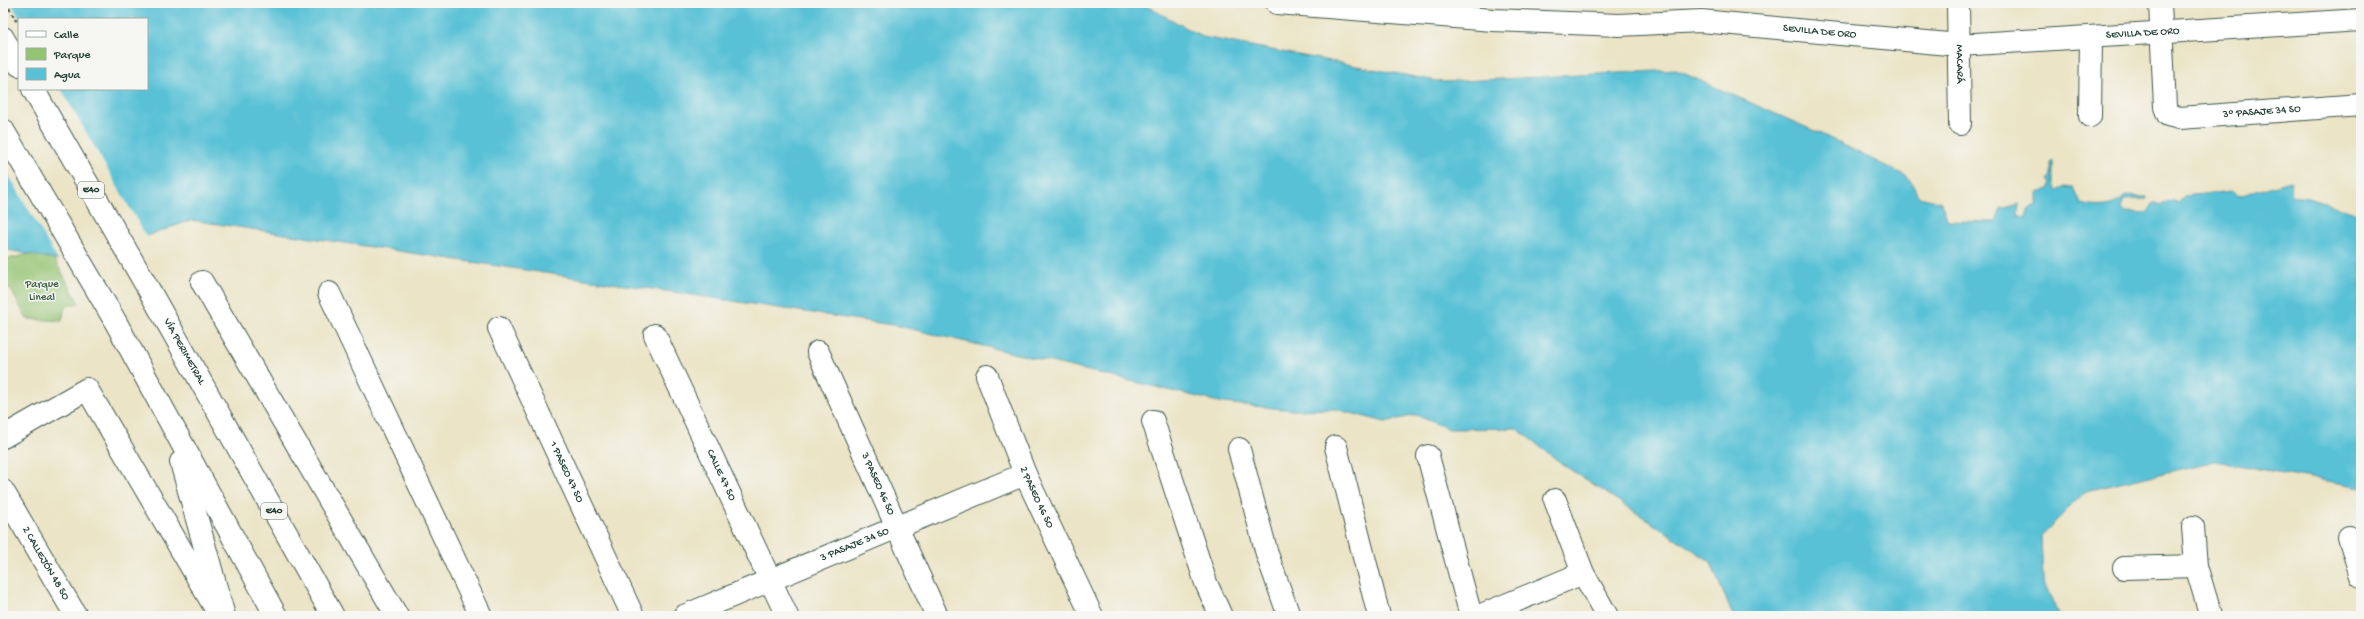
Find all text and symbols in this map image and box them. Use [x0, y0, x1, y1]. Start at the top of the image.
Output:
legend [18, 18, 148, 90]
street label: SEVILLA DE ORO [1782, 23, 1857, 41]
street label: SEVILLA DE ORO [2106, 25, 2180, 42]
text: Calle [54, 29, 79, 43]
street label: MACARÁ [1953, 44, 1966, 84]
text: Parque [53, 49, 91, 63]
text: Agua [54, 69, 81, 83]
street label: 3° PASAJE 34 SO [2221, 103, 2301, 121]
road number: E40 [78, 182, 104, 198]
park label: Parque Lineal [24, 279, 59, 304]
street label: VÍA PERIMETRAL [160, 316, 208, 388]
street label: 1 PASEO 47 SO [546, 439, 586, 505]
street label: CALLE 47 SO [704, 448, 738, 503]
street label: 3 PASEO 46 SO [858, 450, 897, 518]
street label: 2 PASEO 46 SO [1017, 465, 1056, 531]
road number: E40 [261, 503, 287, 519]
street label: 2 CALLEJÓN 48 SO [19, 525, 72, 603]
street label: 3 PASAJE 34 SO [818, 525, 891, 565]

